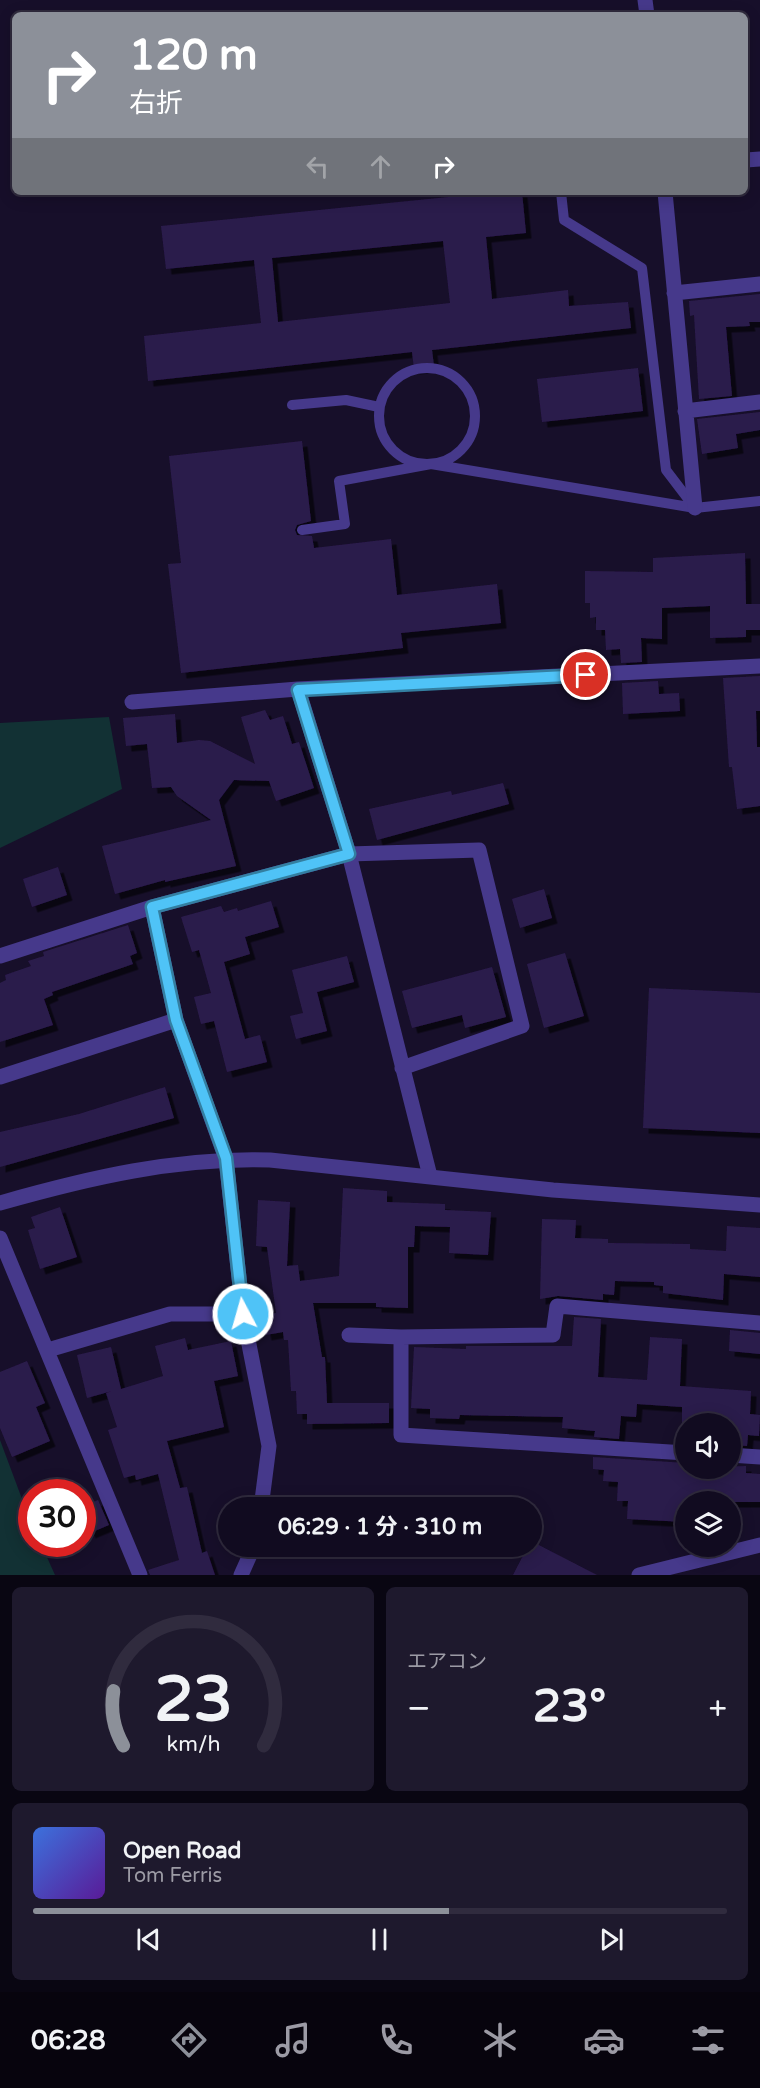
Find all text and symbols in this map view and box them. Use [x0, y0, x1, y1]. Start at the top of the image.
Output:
text: 120 m [129, 30, 258, 81]
icon: right [30, 36, 108, 114]
text: 右折 [129, 87, 183, 120]
icon: left [301, 150, 334, 183]
icon: ahead [364, 150, 397, 183]
icon: right [427, 150, 460, 183]
pin [560, 649, 611, 700]
icon: arrive [569, 658, 602, 691]
position arrow [211, 1282, 275, 1346]
map controls [675, 1413, 741, 1557]
button: sound [675, 1413, 741, 1479]
speed limit sign: 30 [18, 1479, 96, 1557]
button: layers [675, 1491, 741, 1557]
text: 06:29 · 1 分 · 310 m [278, 1514, 482, 1540]
text: エアコン [407, 1650, 487, 1674]
text: 23 [154, 1663, 232, 1738]
text: 23° [533, 1680, 606, 1734]
text: − [407, 1689, 431, 1728]
text: + [708, 1689, 727, 1728]
text: km/h [166, 1731, 220, 1757]
text: Open Road [123, 1838, 241, 1864]
text: Tom Ferris [123, 1864, 222, 1888]
icon: previous [132, 1923, 165, 1956]
icon: pause [363, 1923, 396, 1956]
icon: next [595, 1923, 628, 1956]
icon: directions [168, 2019, 210, 2061]
icon: music [272, 2019, 314, 2061]
icon: phone [375, 2019, 417, 2061]
icon: climate [479, 2019, 521, 2061]
icon: car [583, 2019, 625, 2061]
icon: filters [687, 2019, 729, 2061]
text: 06:28 [31, 2024, 106, 2057]

